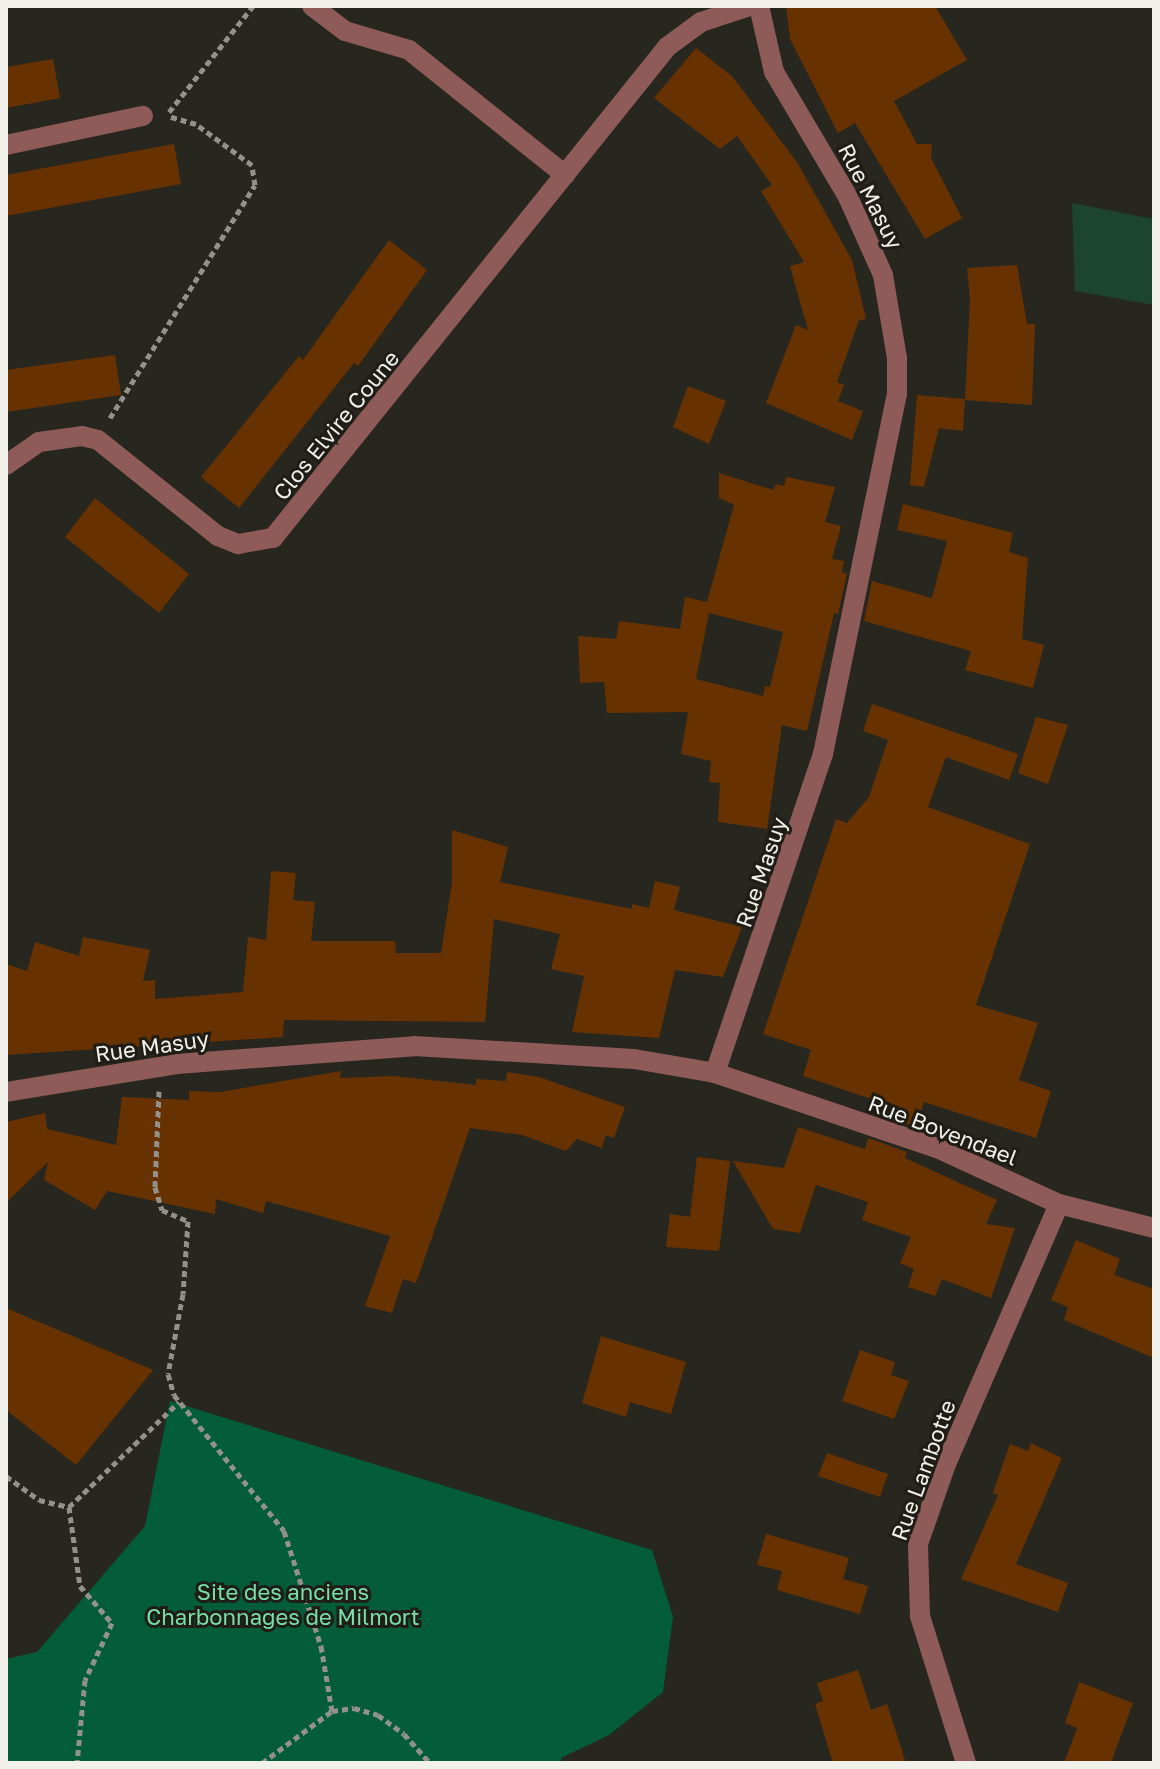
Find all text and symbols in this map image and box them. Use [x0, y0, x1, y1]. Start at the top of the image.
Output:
street label: Rue Masuy [833, 139, 909, 253]
street label: Clos Elvire Coune [268, 345, 404, 505]
street label: Rue Masuy [730, 813, 792, 931]
street label: Rue Masuy [93, 1025, 211, 1067]
street label: Rue Bovendael [865, 1089, 1021, 1171]
street label: Rue Lambotte [885, 1396, 961, 1544]
park label: Site des anciens Charbonnages de Milmort [146, 1578, 420, 1630]

